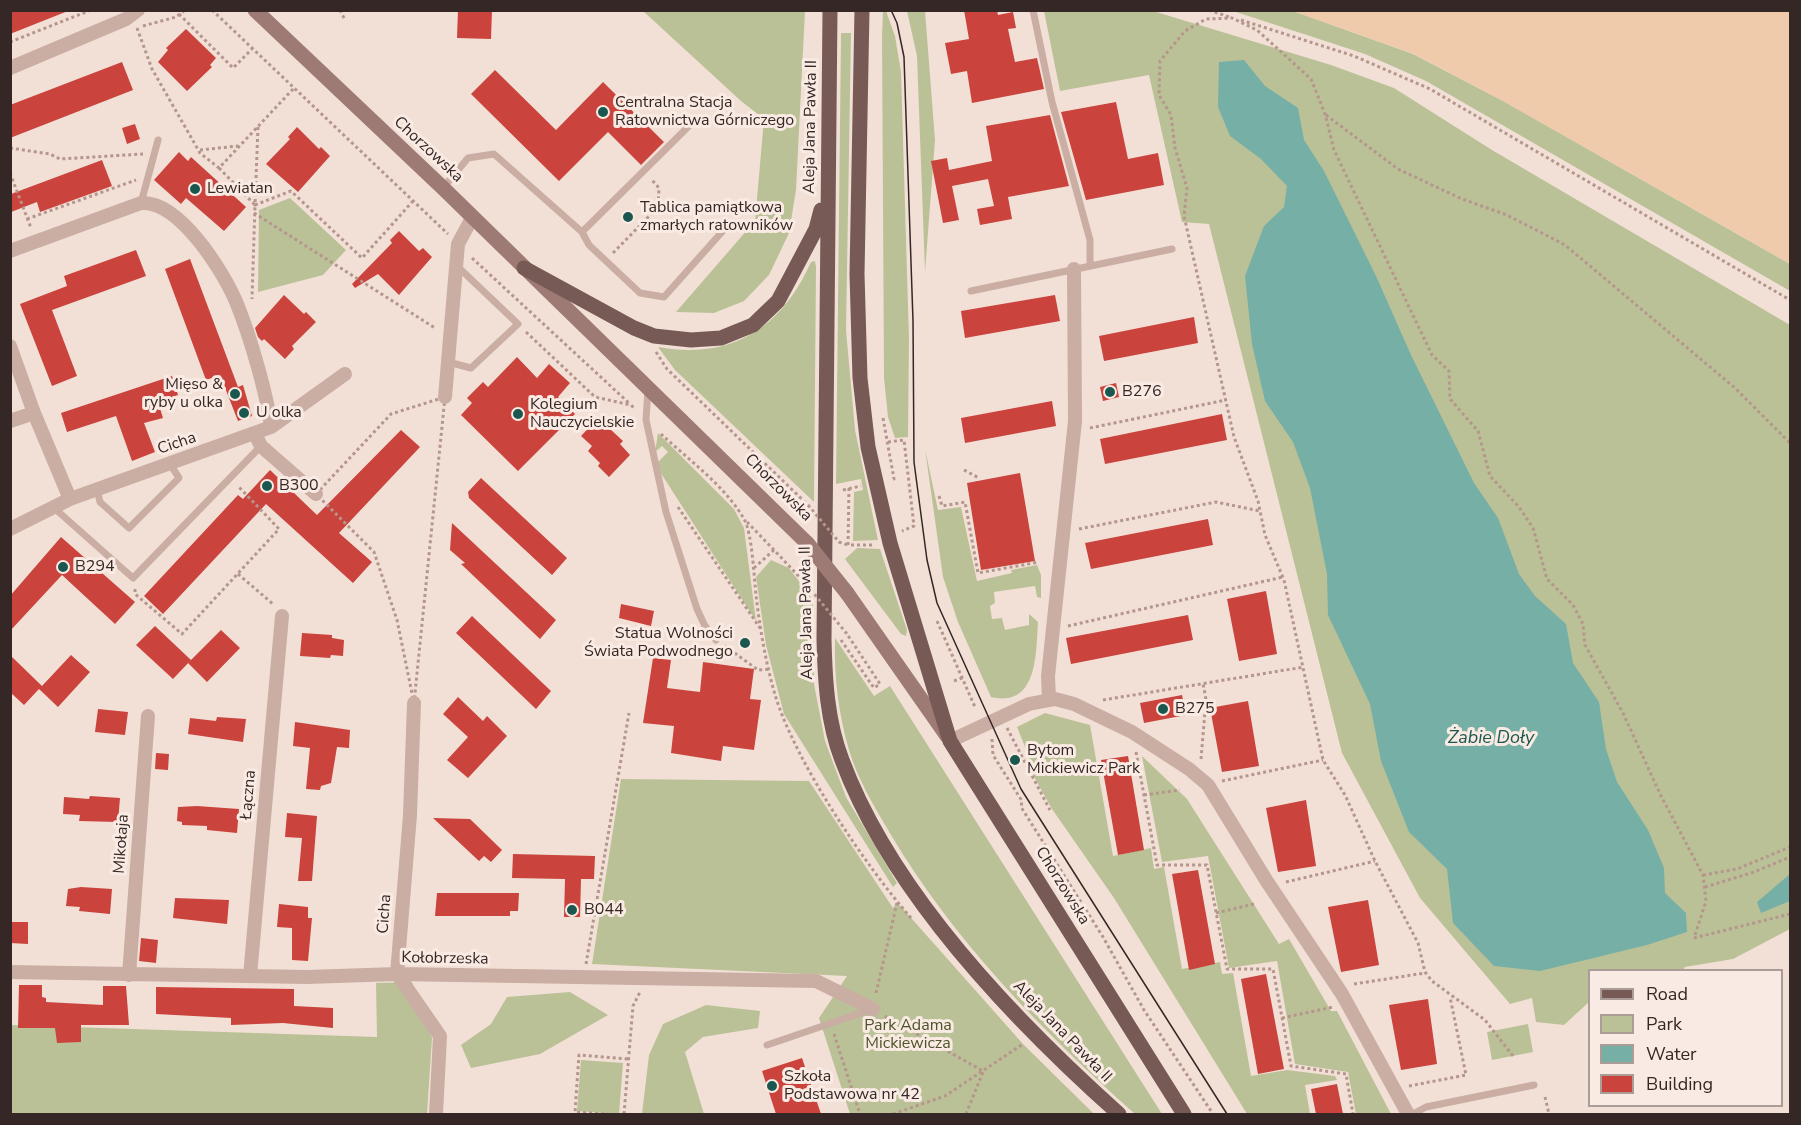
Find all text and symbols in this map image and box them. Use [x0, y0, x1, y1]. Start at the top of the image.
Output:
street label: Aleja Jana Pawła II [800, 60, 822, 194]
place label: Centralna Stacja Ratownictwa Górniczego [615, 93, 794, 131]
marker: Centralna Stacja Ratownictwa Górniczego [596, 105, 610, 119]
street label: Chorzowska [389, 113, 467, 187]
place label: Lewiatan [207, 179, 273, 199]
marker: Lewiatan [188, 182, 202, 196]
place label: Tablica pamiątkowa zmarłych ratowników [640, 198, 793, 236]
marker: Tablica pamiątkowa zmarłych ratowników [621, 210, 635, 224]
place label: Mięso & ryby u olka [144, 375, 223, 413]
place label: B276 [1122, 382, 1162, 402]
marker: B276 [1103, 385, 1117, 399]
marker: Mięso & ryby u olka [228, 387, 242, 401]
place label: Kolegium Nauczycielskie [530, 395, 634, 433]
place label: U olka [256, 403, 302, 423]
marker: U olka [237, 406, 251, 420]
marker: Kolegium Nauczycielskie [511, 407, 525, 421]
street label: Cicha [155, 429, 199, 459]
street label: Chorzowska [740, 450, 816, 526]
place label: B300 [279, 476, 319, 496]
marker: B300 [260, 479, 274, 493]
street label: Aleja Jana Pawła II [796, 546, 818, 680]
place label: B294 [75, 557, 115, 577]
marker: B294 [56, 560, 70, 574]
place label: Statua Wolności Świata Podwodnego [584, 624, 733, 662]
marker: Statua Wolności Świata Podwodnego [738, 636, 752, 650]
place label: B275 [1175, 699, 1215, 719]
marker: B275 [1156, 702, 1170, 716]
water label: Żabie Doły [1448, 728, 1534, 750]
place label: Bytom Mickiewicz Park [1027, 741, 1140, 779]
marker: Bytom Mickiewicz Park [1008, 753, 1022, 767]
street label: Łączna [237, 769, 261, 821]
street label: Mikołaja [110, 814, 134, 874]
street label: Chorzowska [1031, 844, 1093, 928]
street label: Cicha [374, 894, 396, 934]
place label: B044 [584, 900, 624, 920]
marker: B044 [565, 903, 579, 917]
street label: Kołobrzeska [401, 949, 489, 969]
legend [1588, 969, 1783, 1107]
street label: Aleja Jana Pawła II [1009, 977, 1115, 1087]
text: Road [1646, 982, 1688, 1006]
text: Park [1646, 1012, 1682, 1036]
park label: Park Adama Mickiewicza [864, 1016, 952, 1054]
text: Water [1646, 1042, 1697, 1066]
place label: Szkoła Podstawowa nr 42 [784, 1067, 920, 1105]
text: Building [1646, 1072, 1713, 1096]
marker: Szkoła Podstawowa nr 42 [765, 1079, 779, 1093]

